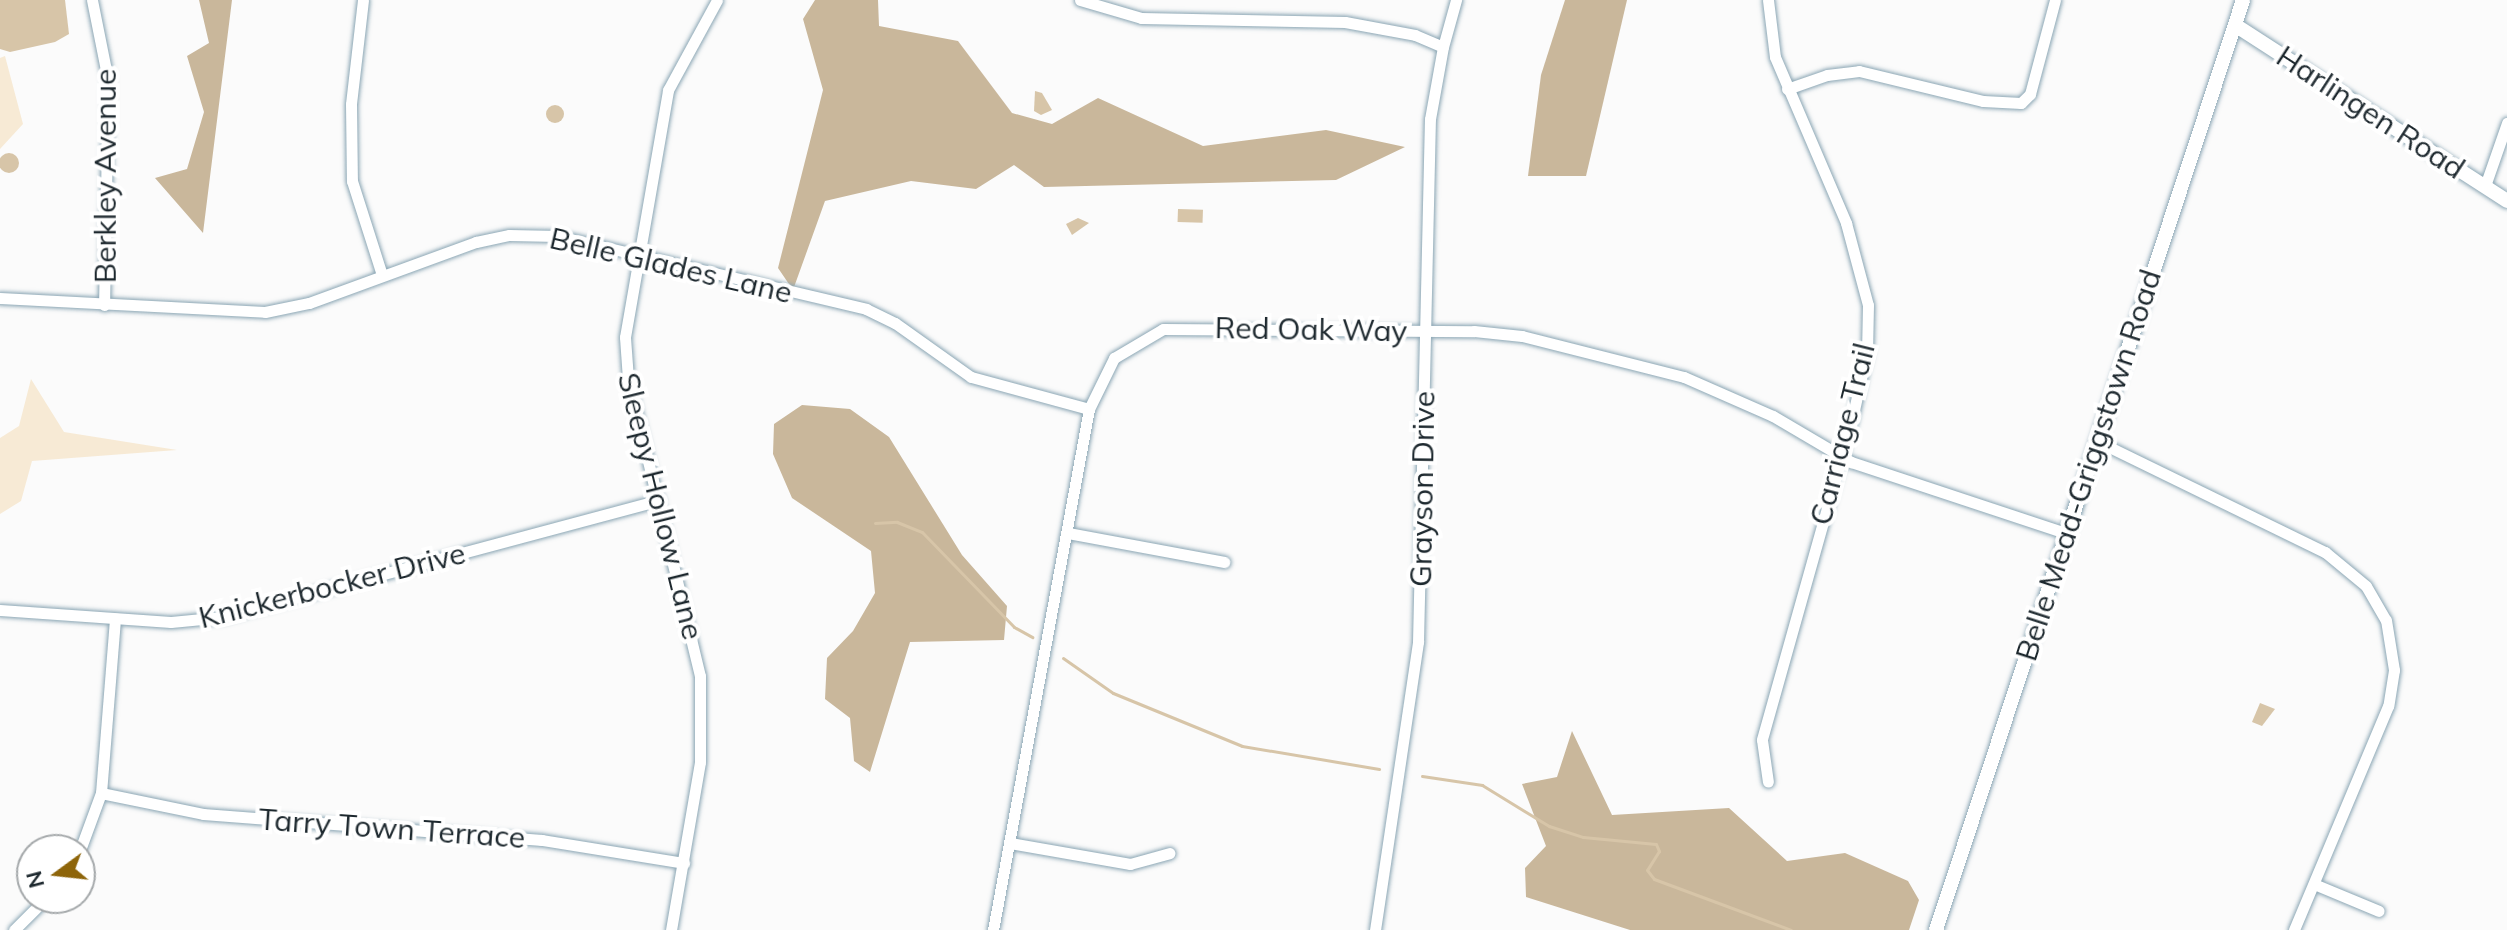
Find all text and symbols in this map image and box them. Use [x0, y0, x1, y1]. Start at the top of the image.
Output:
street label: Harlingen Road [2270, 38, 2472, 186]
street label: Berkley Avenue [87, 69, 123, 283]
street label: Belle Glades Lane [546, 220, 796, 310]
street label: Belle Mead-Griggstown Road [2008, 265, 2168, 665]
street label: Red Oak Way [1214, 309, 1408, 349]
street label: Carriage Trail [1802, 339, 1882, 529]
street label: Sleepy Hollow Lane [610, 369, 712, 643]
street label: Grayson Drive [1402, 391, 1442, 587]
street label: Knickerbocker Drive [195, 534, 469, 636]
street label: Tarry Town Terrace [258, 801, 526, 855]
north arrow [16, 834, 96, 914]
text: N [19, 868, 50, 891]

